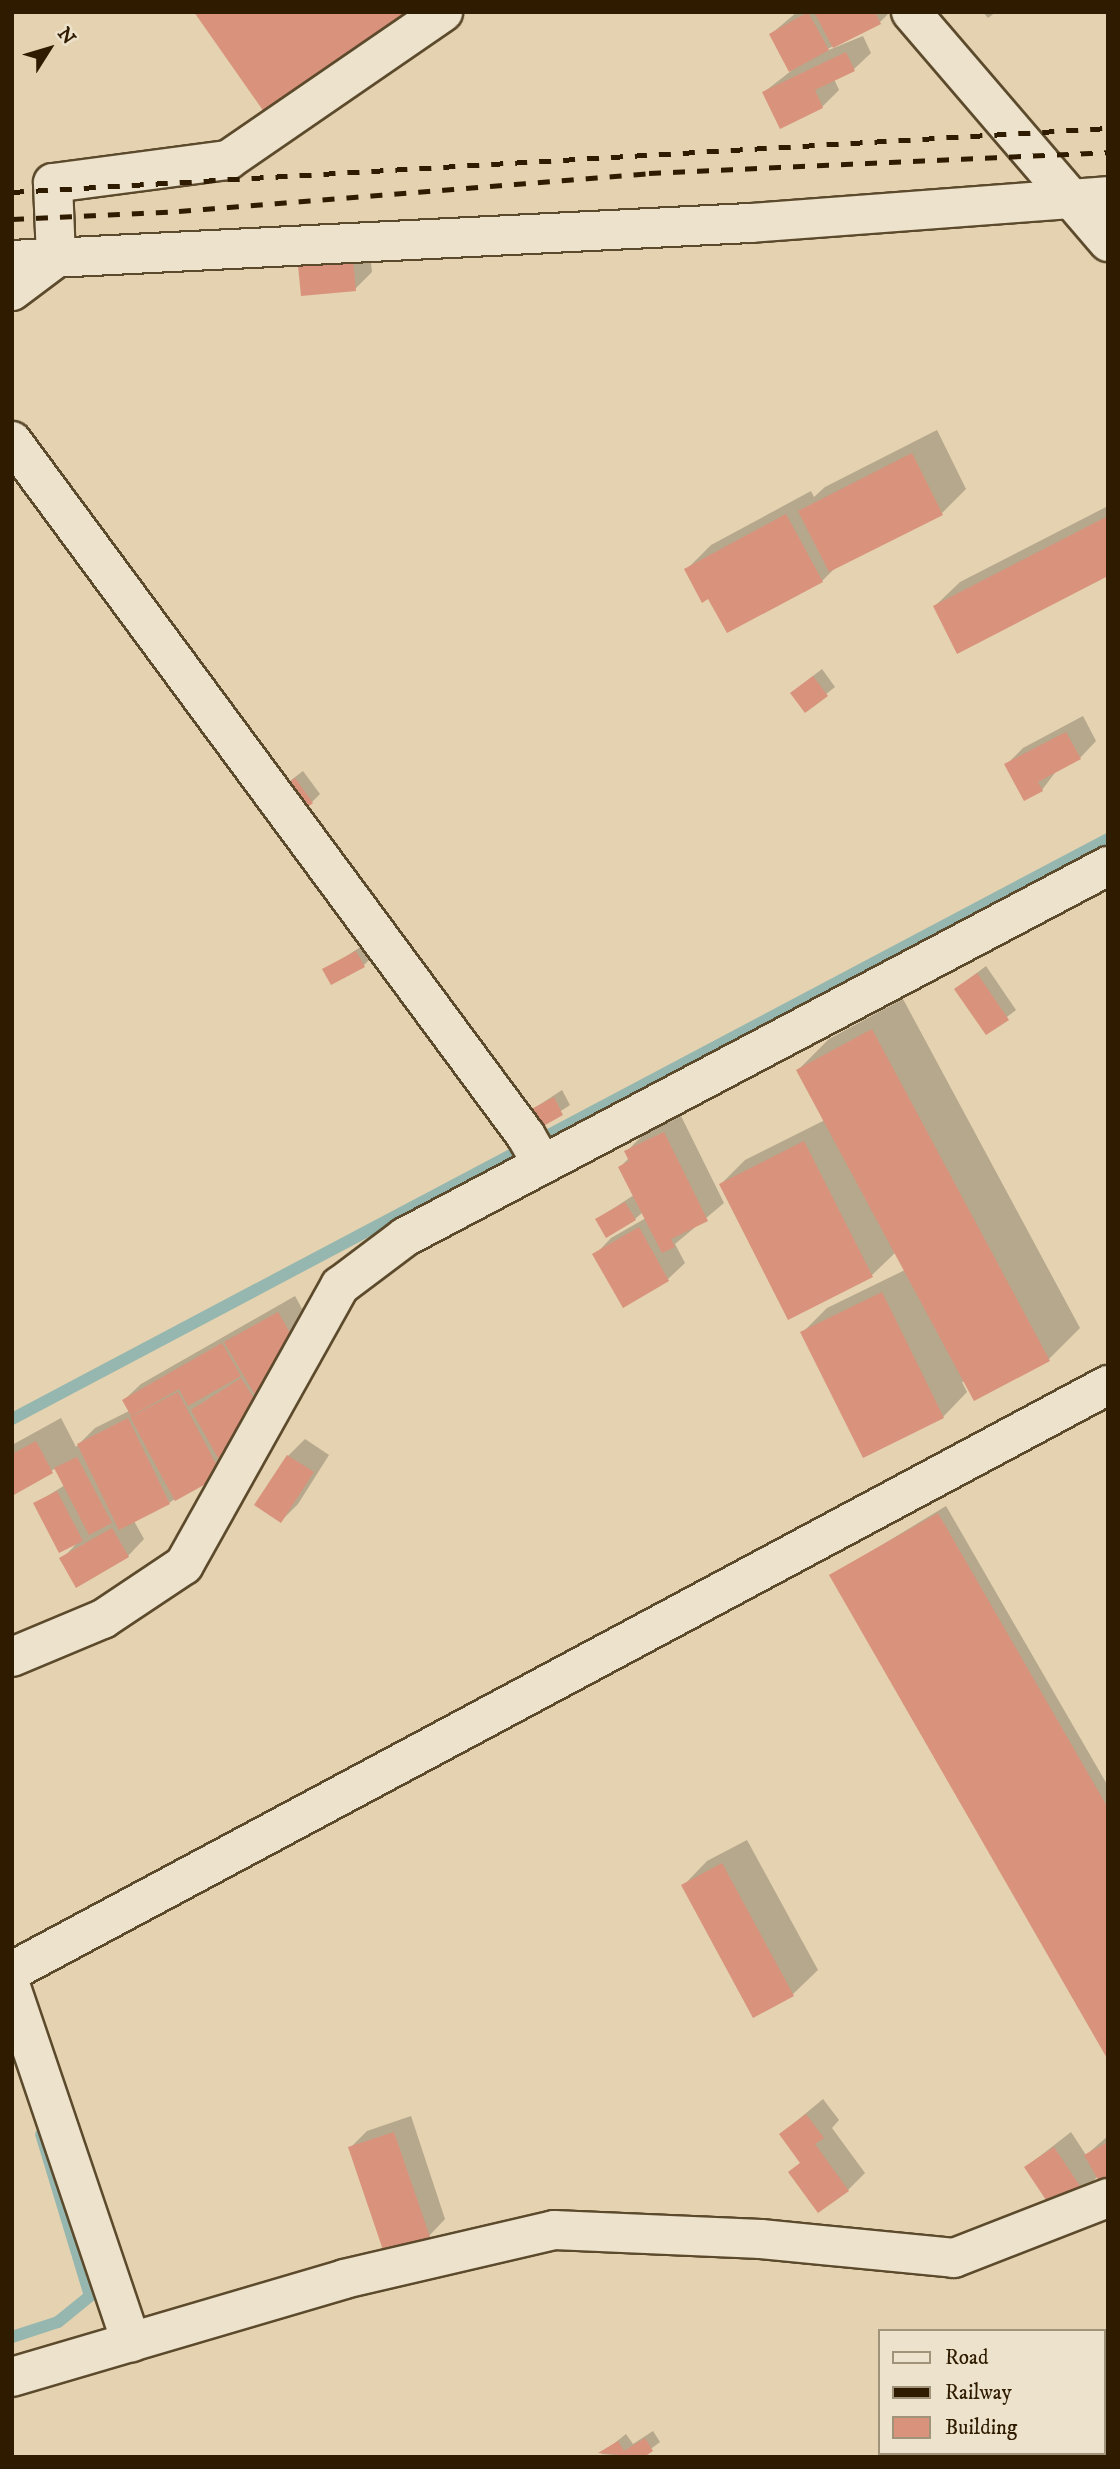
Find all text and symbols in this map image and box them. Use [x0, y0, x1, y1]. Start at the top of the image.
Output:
north arrow [14, 14, 84, 84]
text: N [52, 23, 80, 49]
legend [878, 2329, 1106, 2455]
text: Road [945, 2345, 989, 2371]
text: Railway [945, 2380, 1012, 2406]
text: Building [945, 2415, 1017, 2441]

